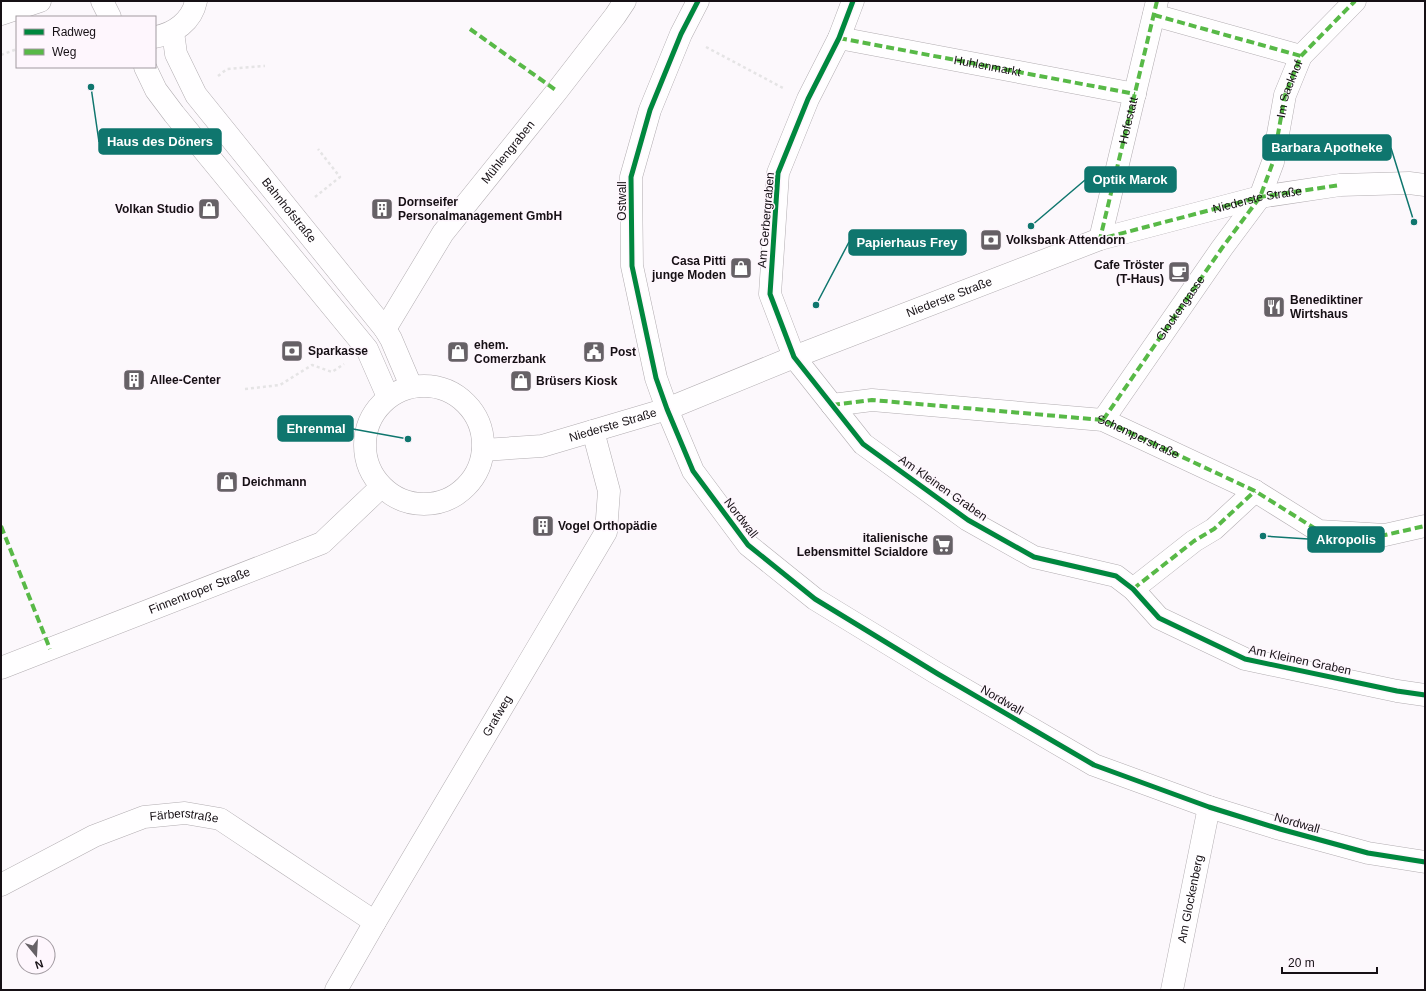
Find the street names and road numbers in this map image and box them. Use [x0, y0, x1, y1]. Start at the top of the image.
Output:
street label: Huhlenmarkt [953, 53, 1023, 79]
street label: Im Sackhof [1274, 58, 1306, 119]
street label: Hofestatt [1116, 95, 1141, 145]
street label: Mühlengraben [478, 118, 538, 186]
street label: Am Gerbergraben [755, 172, 777, 268]
street label: Bahnhofstraße [259, 175, 320, 246]
street label: Ostwall [615, 181, 629, 221]
street label: Niederste Straße [1211, 184, 1303, 216]
street label: Glockengasse [1153, 273, 1208, 343]
street label: Niederste Straße [904, 274, 994, 320]
street label: Niederste Straße [567, 405, 659, 445]
street label: Schemperstraße [1097, 413, 1182, 462]
street label: Am Kleinen Graben [896, 452, 990, 524]
street label: Nordwall [721, 495, 761, 541]
street label: Finnentroper Straße [147, 565, 252, 617]
street label: Am Kleinen Graben [1247, 642, 1353, 678]
street label: Nordwall [978, 682, 1026, 718]
street label: Grafweg [480, 693, 515, 739]
street label: Färberstraße [149, 806, 220, 826]
street label: Nordwall [1273, 810, 1321, 836]
street label: Am Glockenberg [1175, 854, 1206, 944]

